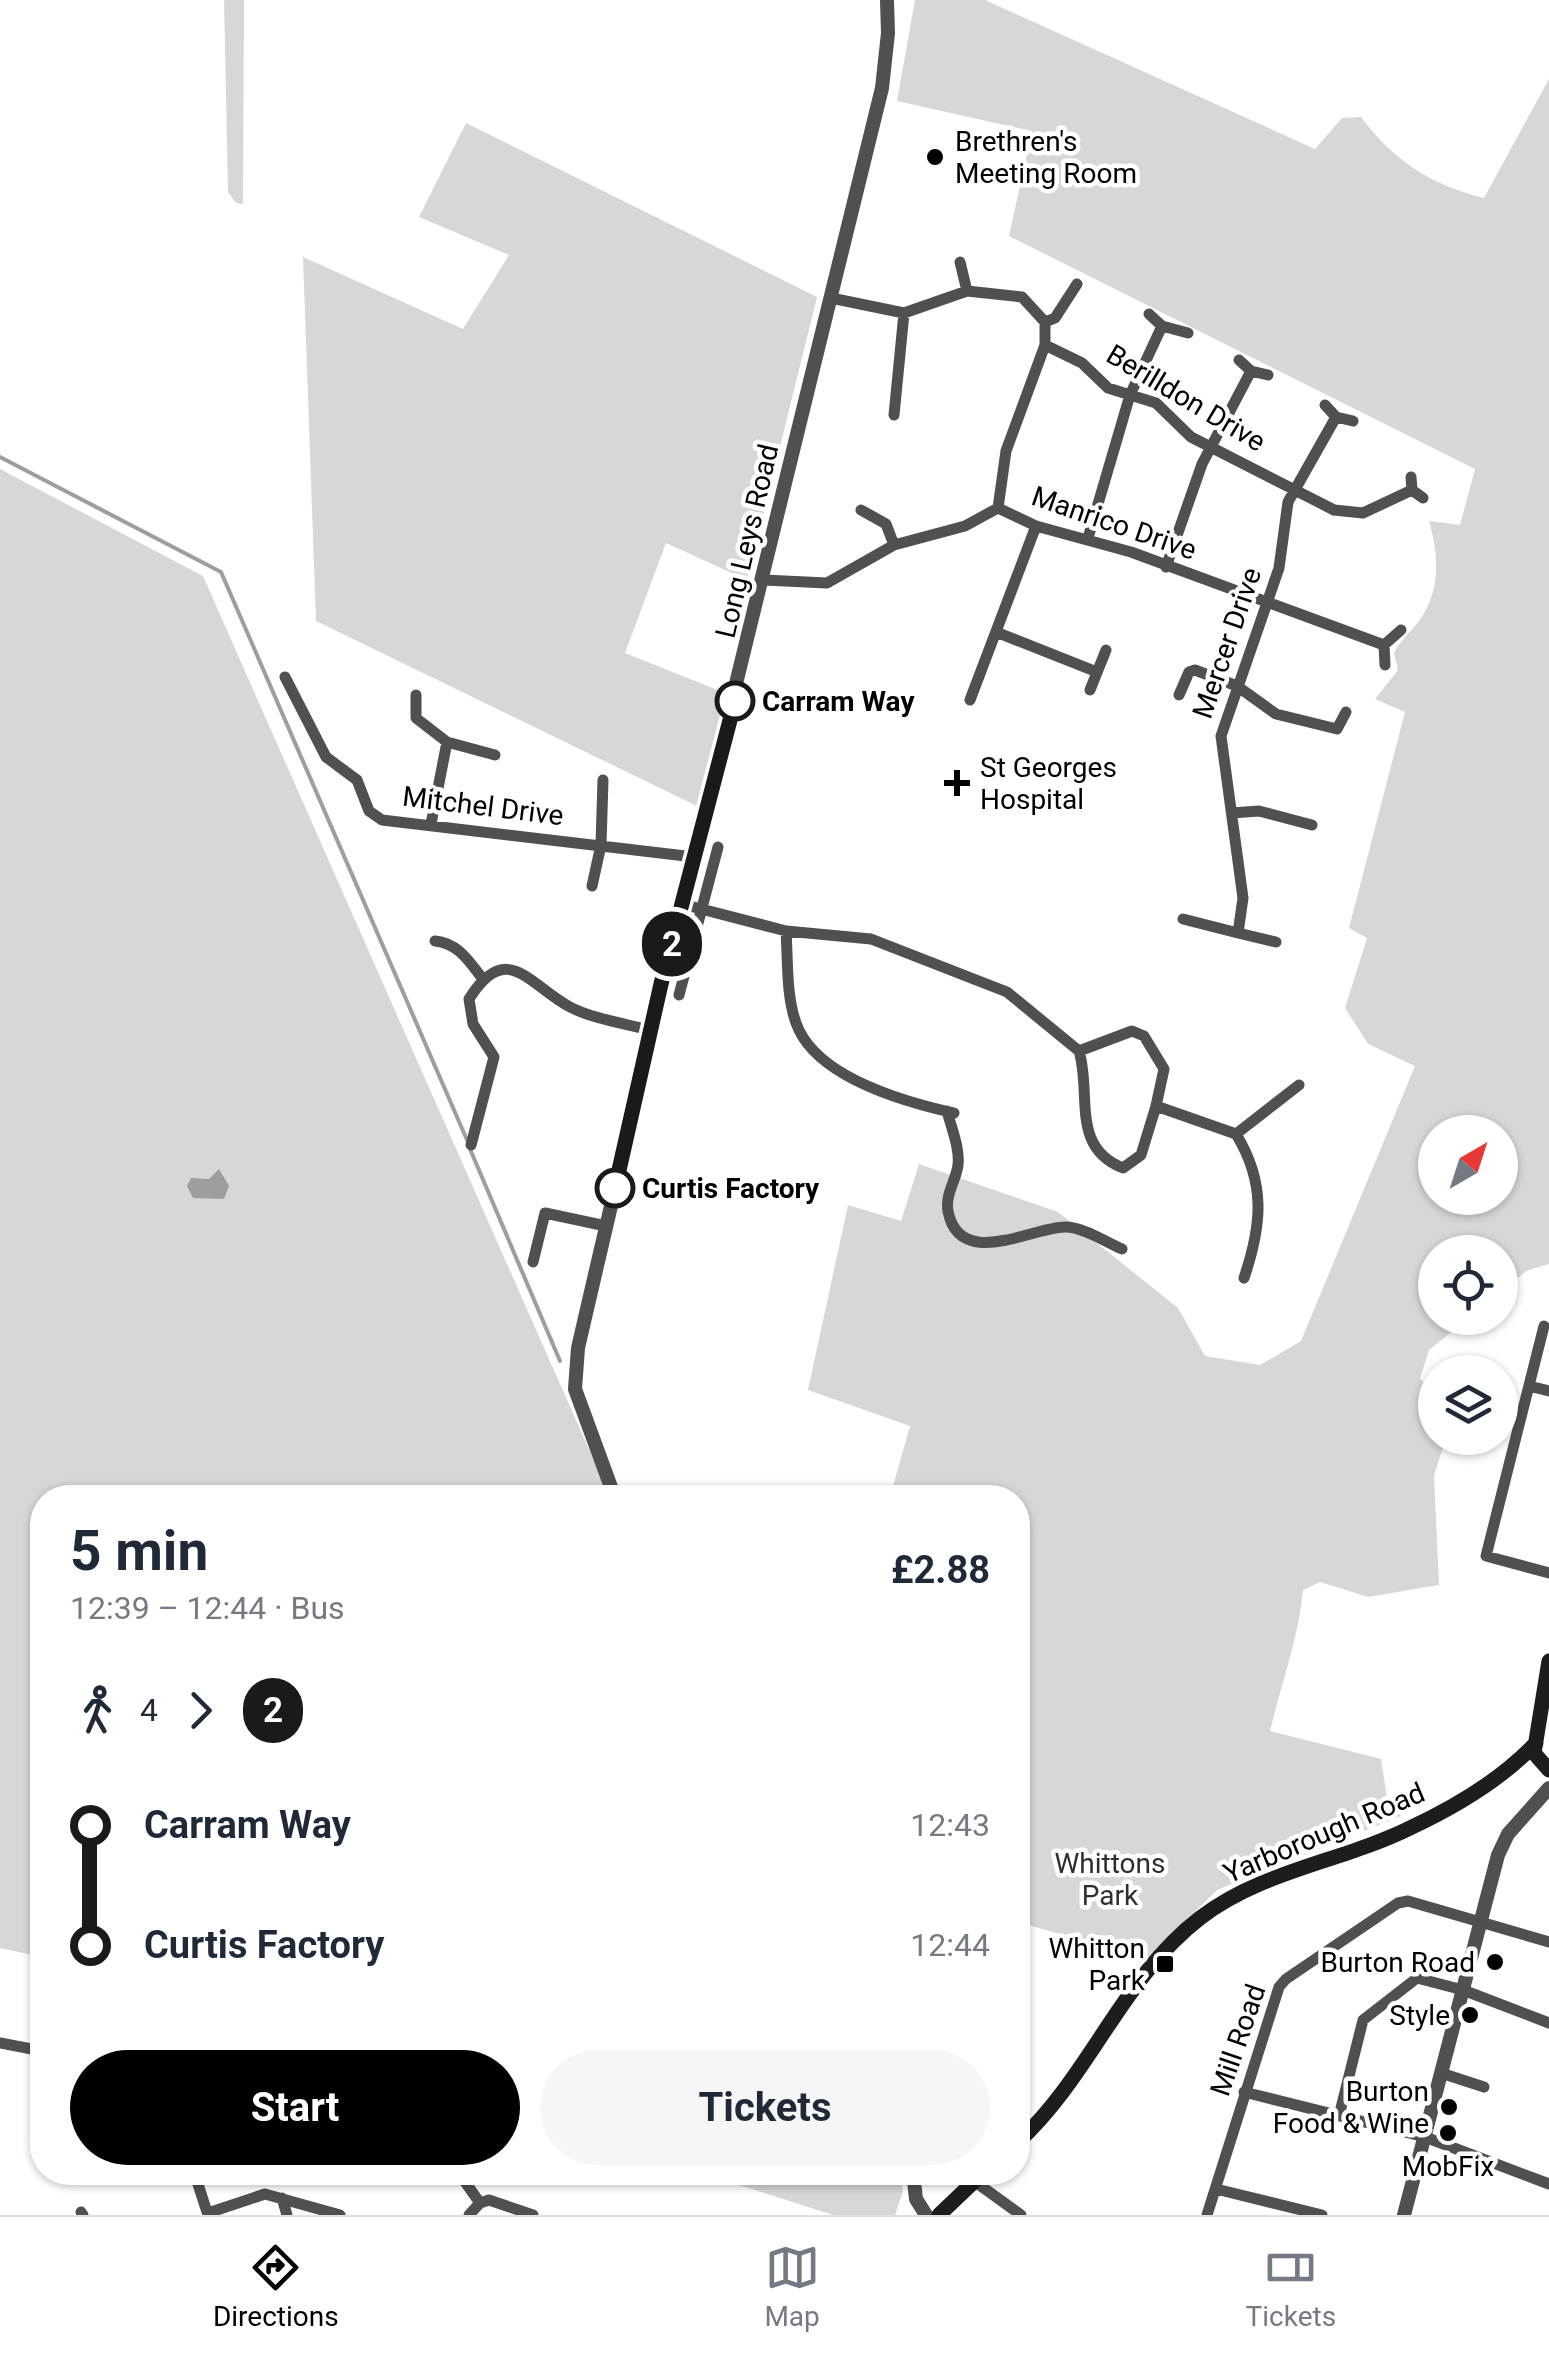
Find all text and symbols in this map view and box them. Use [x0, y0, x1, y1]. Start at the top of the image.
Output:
place label: Brethren's Meeting Room [955, 125, 1137, 190]
marker: Brethren's Meeting Room [924, 146, 946, 168]
street label: Berilldon Drive [1101, 338, 1271, 458]
street label: Long Leys Road [709, 441, 785, 641]
street label: Manrico Drive [1027, 479, 1201, 567]
street label: Mercer Drive [1186, 563, 1268, 723]
marker: Carram Way [716, 682, 754, 720]
place label: Carram Way [762, 685, 915, 718]
place label: St Georges Hospital [980, 751, 1117, 816]
marker: St Georges Hospital [944, 770, 970, 796]
street label: Mitchel Drive [401, 780, 565, 832]
line badge: 2 [640, 912, 704, 976]
text: 2 [662, 924, 682, 965]
north arrow [1418, 1115, 1518, 1215]
map controls [1418, 1115, 1518, 1455]
marker: Curtis Factory [596, 1169, 634, 1207]
place label: Curtis Factory [642, 1172, 820, 1205]
button: locate [1418, 1235, 1518, 1335]
button: layers [1418, 1355, 1518, 1455]
text: 5 min [70, 1519, 208, 1583]
text: £2.88 [891, 1548, 990, 1592]
text: 12:39 – 12:44 · Bus [70, 1589, 345, 1627]
icon: walk [70, 1683, 125, 1738]
icon: forward [173, 1683, 228, 1738]
text: 2 [263, 1690, 283, 1731]
text: 4 [140, 1691, 158, 1729]
street label: Yarborough Road [1219, 1776, 1429, 1890]
text: Carram Way [144, 1803, 351, 1847]
text: 12:43 [910, 1806, 990, 1844]
park label: Whittons Park [1054, 1847, 1166, 1912]
text: Curtis Factory [144, 1923, 384, 1967]
text: 12:44 [910, 1926, 990, 1964]
place label: Whitton Park [1048, 1932, 1146, 1997]
place label: Burton Road [1320, 1946, 1475, 1979]
marker: Burton Road [1484, 1951, 1506, 1973]
marker: Whitton Park [1154, 1953, 1176, 1975]
street label: Mill Road [1204, 1980, 1272, 2100]
place label: Style [1389, 1999, 1450, 2032]
marker: Style [1459, 2004, 1481, 2026]
button: Start [70, 2050, 520, 2165]
button: Tickets [540, 2050, 990, 2165]
place label: Burton Food & Wine [1273, 2075, 1429, 2140]
marker: Burton Food & Wine [1438, 2096, 1460, 2118]
marker: MobFix [1437, 2122, 1459, 2144]
place label: MobFix [1402, 2150, 1494, 2183]
tab: Directions [213, 2240, 339, 2333]
tab: Map [764, 2240, 820, 2333]
tab: Tickets [1246, 2240, 1336, 2333]

